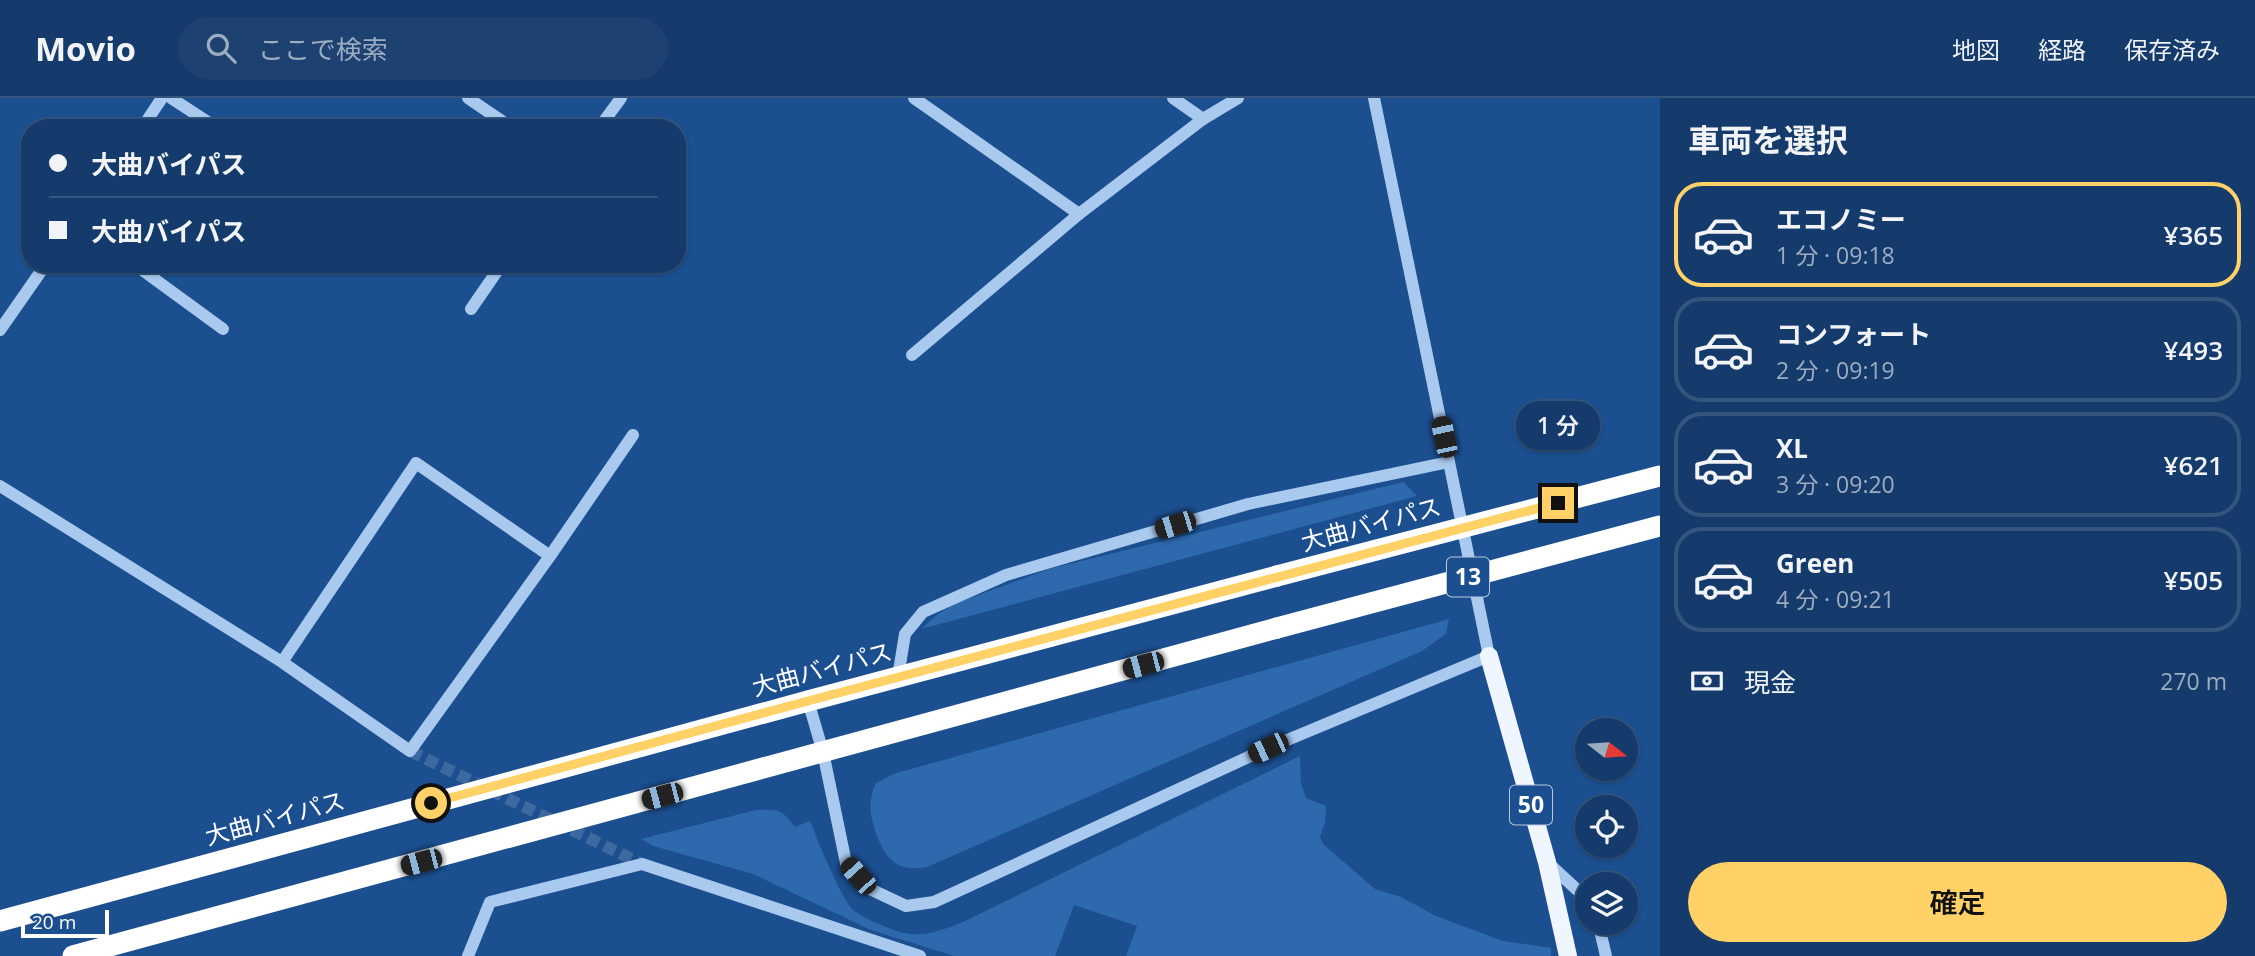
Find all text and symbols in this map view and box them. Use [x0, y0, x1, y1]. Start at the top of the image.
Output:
search box [178, 17, 668, 80]
text: Movio [35, 26, 136, 71]
icon: search [202, 29, 240, 67]
text: ここで検索 [258, 31, 388, 67]
text: 地図 [1952, 33, 2000, 66]
text: 経路 [2038, 33, 2086, 66]
text: 保存済み [2124, 33, 2220, 66]
text: 車両を選択 [1688, 118, 1848, 161]
text: 大曲バイパス [91, 146, 246, 182]
text: エコノミー [1776, 201, 1906, 237]
icon: car [1692, 203, 1755, 266]
text: 大曲バイパス [91, 213, 246, 249]
text: ¥365 [2164, 217, 2223, 253]
text: 1 分 · 09:18 [1776, 239, 1895, 271]
text: コンフォート [1776, 316, 1931, 352]
icon: car [1692, 318, 1755, 381]
text: ¥493 [2164, 332, 2223, 368]
text: 2 分 · 09:19 [1776, 354, 1895, 386]
callout: 1 分 [1516, 402, 1600, 450]
text: 1 分 [1537, 409, 1579, 441]
car [1430, 414, 1459, 460]
text: XL [1776, 430, 1808, 466]
icon: car [1692, 433, 1755, 496]
text: ¥621 [2164, 447, 2223, 483]
text: 3 分 · 09:20 [1776, 468, 1895, 500]
route end [1542, 487, 1574, 519]
street label: 大曲バイパス [1297, 489, 1444, 558]
car [1152, 509, 1199, 541]
text: Green [1776, 545, 1854, 581]
icon: car [1692, 548, 1755, 611]
road number: 13 [1447, 558, 1489, 597]
text: ¥505 [2164, 562, 2223, 598]
text: 4 分 · 09:21 [1776, 583, 1895, 615]
street label: 大曲バイパス [748, 634, 895, 703]
car [1120, 649, 1167, 681]
icon: cash [1688, 662, 1726, 700]
text: 現金 [1744, 664, 1796, 700]
text: 270 m [2160, 665, 2227, 697]
north arrow [1575, 718, 1638, 780]
map controls [1575, 718, 1638, 935]
car [1245, 730, 1292, 766]
car [639, 780, 686, 812]
street label: 大曲バイパス [201, 783, 348, 852]
road number: 50 [1510, 786, 1552, 824]
route start [415, 787, 447, 819]
button: locate [1575, 795, 1638, 858]
car [398, 846, 445, 878]
car [837, 853, 880, 899]
button: 確定 [1688, 862, 2227, 942]
button: layers [1575, 872, 1638, 935]
scale bar [21, 907, 108, 939]
text: 20 m [32, 909, 76, 935]

